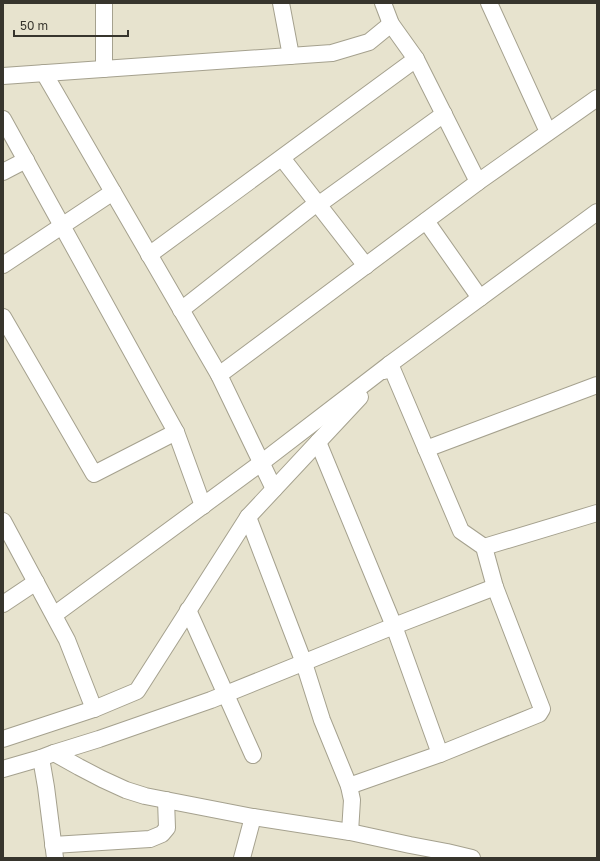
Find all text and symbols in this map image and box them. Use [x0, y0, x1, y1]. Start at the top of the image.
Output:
scale bar [14, 12, 128, 38]
text: 50 m [20, 18, 48, 33]

